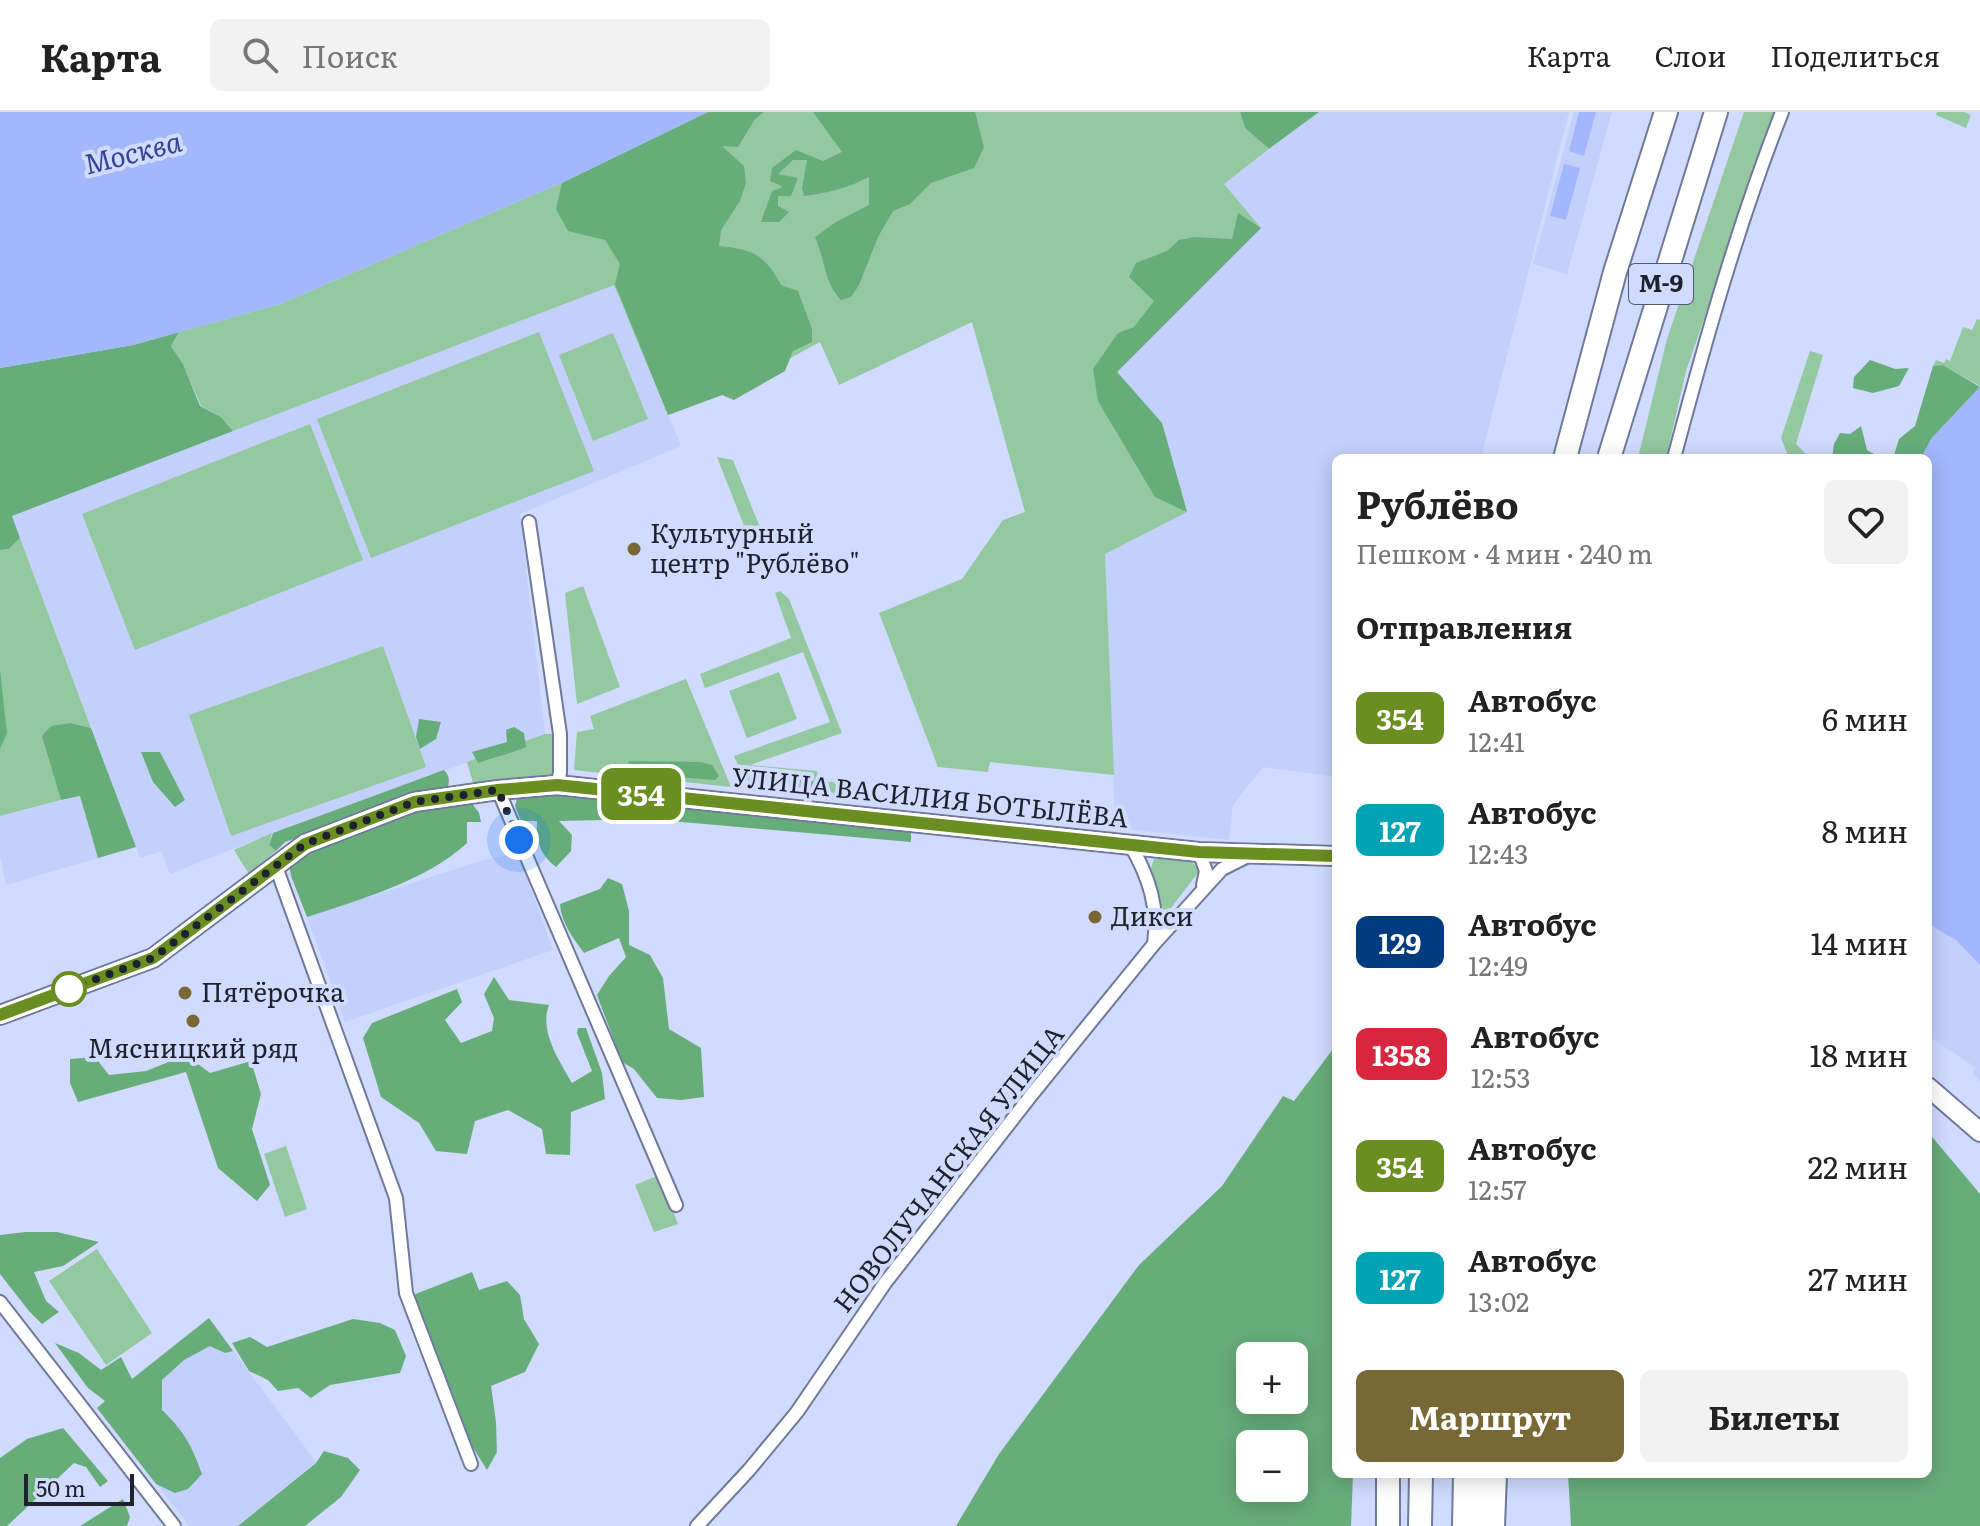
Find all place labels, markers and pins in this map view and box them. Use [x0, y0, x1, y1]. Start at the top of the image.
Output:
place label: Культурный центр "Рублёво" [650, 512, 860, 581]
marker: Культурный центр "Рублёво" [625, 540, 643, 558]
place label: Дикси [1111, 895, 1193, 934]
marker: Дикси [1086, 908, 1104, 926]
place label: Пятёрочка [201, 971, 344, 1010]
unlabelled marker [52, 972, 86, 1006]
marker: Пятёрочка [176, 984, 194, 1002]
marker: Мясницкий ряд [184, 1012, 202, 1030]
place label: Мясницкий ряд [88, 1027, 298, 1066]

